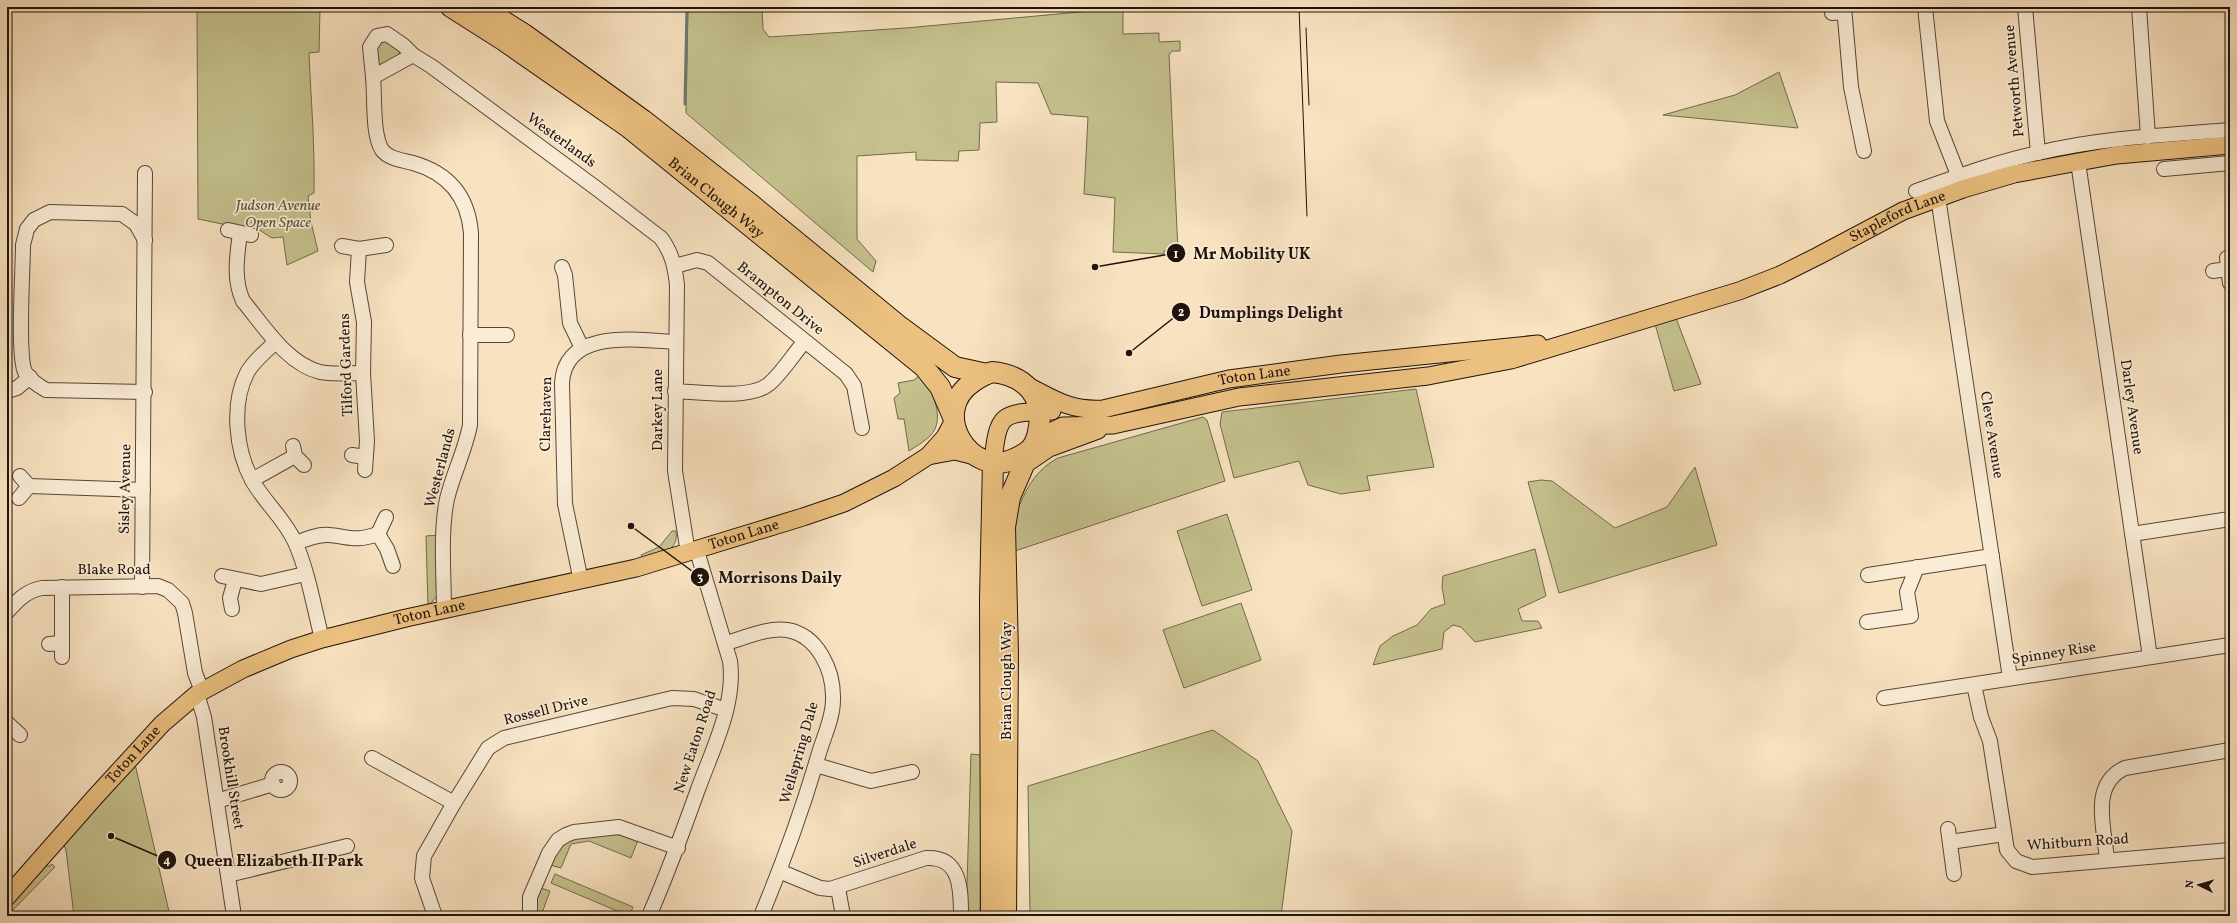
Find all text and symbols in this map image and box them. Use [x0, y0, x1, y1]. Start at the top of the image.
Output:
street label: Petworth Avenue [2000, 24, 2030, 138]
street label: Westerlands [522, 108, 600, 174]
street label: Brian Clough Way [663, 153, 769, 244]
street label: Stapleford Lane [1846, 186, 1949, 248]
park label: Judson Avenue Open Space [234, 196, 321, 234]
callout: Mr Mobility UK [1166, 239, 1319, 267]
text: Mr Mobility UK [1193, 244, 1311, 266]
text: 1 [1174, 247, 1179, 263]
street label: Brampton Drive [732, 257, 828, 341]
callout: Dumplings Delight [1171, 298, 1351, 326]
text: Dumplings Delight [1199, 303, 1343, 325]
text: 2 [1178, 305, 1184, 321]
street label: Tilford Gardens [335, 313, 359, 417]
street label: Darley Avenue [2114, 358, 2148, 456]
street label: Toton Lane [1216, 360, 1292, 392]
street label: Darkey Lane [648, 369, 669, 451]
street label: Clarehaven [536, 376, 558, 452]
street label: Cleve Avenue [1974, 390, 2008, 480]
street label: Westerlands [420, 426, 462, 510]
street label: Sisley Avenue [115, 444, 137, 534]
street label: Toton Lane [706, 514, 782, 556]
street label: Blake Road [77, 560, 151, 581]
callout: Morrisons Daily [690, 563, 850, 591]
text: Morrisons Daily [718, 568, 842, 590]
text: 3 [697, 570, 703, 586]
street label: Toton Lane [392, 595, 467, 631]
street label: Brian Clough Way [997, 622, 1018, 740]
street label: Spinney Rise [2010, 637, 2098, 671]
street label: New Eaton Road [669, 688, 723, 796]
street label: Rossell Drive [501, 690, 591, 732]
street label: Wellspring Dale [775, 699, 825, 807]
street label: Toton Lane [101, 721, 166, 789]
street label: Brookhill Street [211, 725, 249, 831]
street label: Whitburn Road [2026, 829, 2130, 857]
street label: Silverdale [850, 834, 920, 874]
callout: Queen Elizabeth II Park [157, 846, 372, 874]
text: Queen Elizabeth II Park [185, 851, 364, 873]
text: 4 [163, 853, 171, 869]
north arrow [2179, 865, 2219, 905]
text: N [2183, 880, 2198, 889]

